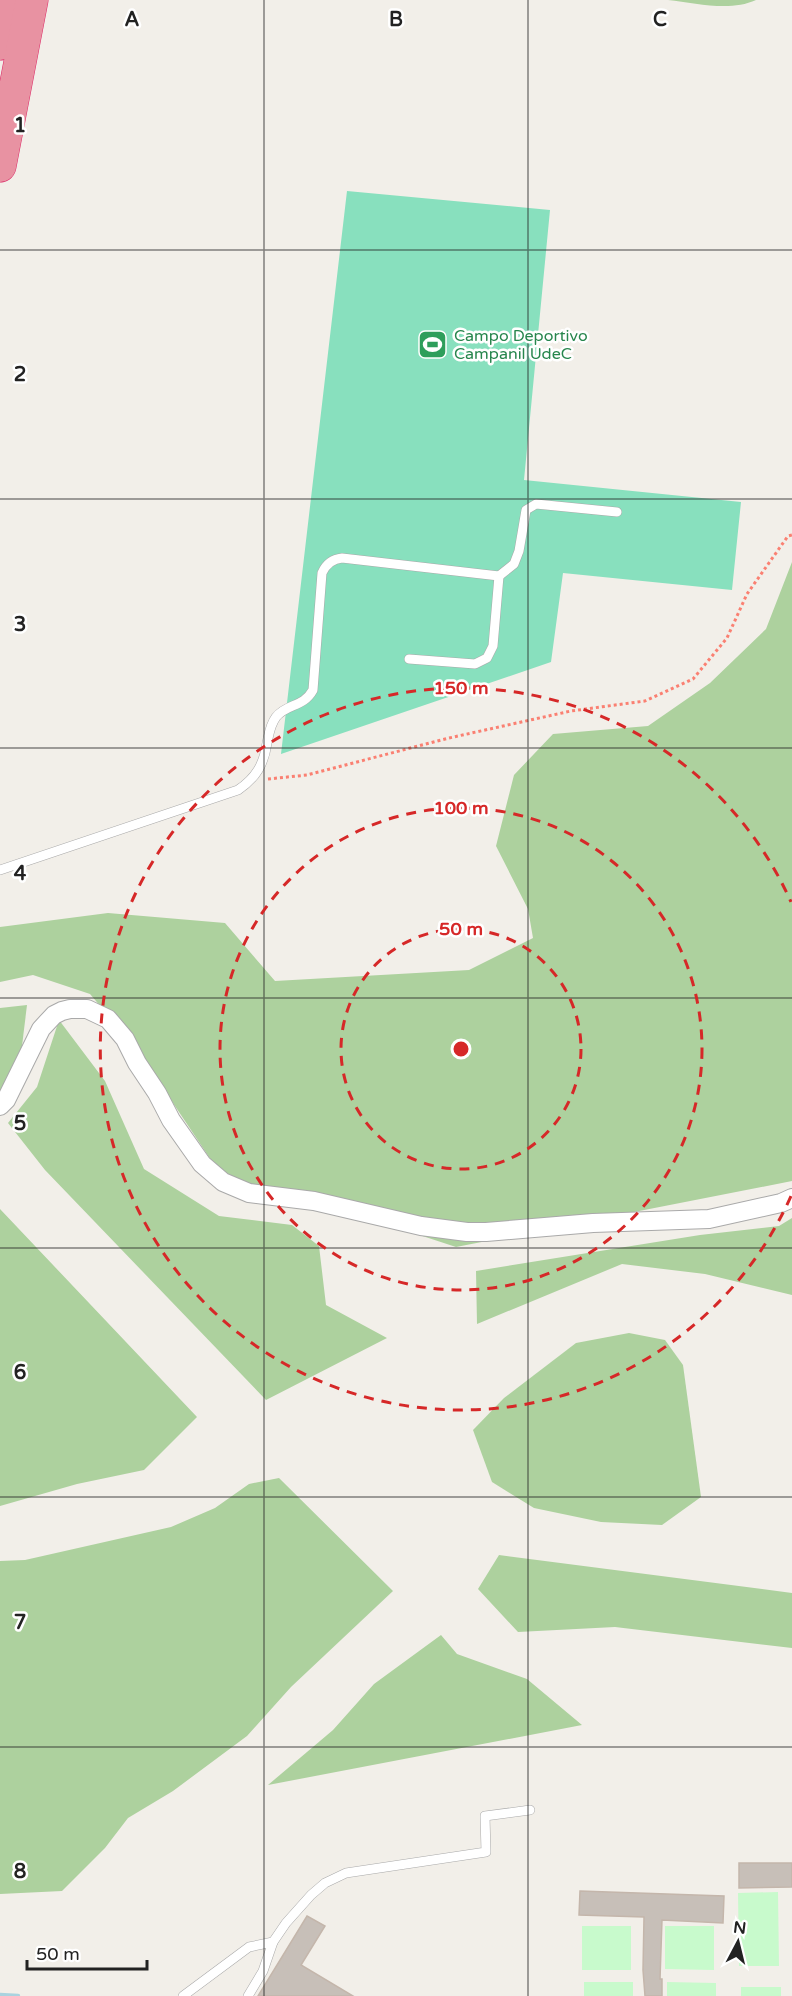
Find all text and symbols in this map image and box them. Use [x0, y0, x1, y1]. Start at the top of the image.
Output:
text: A [125, 8, 140, 32]
text: B [389, 8, 403, 32]
text: C [653, 8, 667, 32]
text: 1 [14, 114, 26, 138]
place label: Campo Deportivo Campanil UdeC [454, 326, 588, 364]
sports icon: Campo Deportivo Campanil UdeC [417, 329, 449, 361]
text: 2 [14, 363, 26, 387]
text: 3 [14, 613, 26, 637]
text: 150 m [433, 677, 489, 699]
text: 100 m [433, 797, 489, 819]
text: 4 [14, 862, 27, 886]
text: 50 m [439, 918, 483, 940]
centre of rings [451, 1039, 471, 1059]
text: 5 [14, 1112, 26, 1136]
text: 6 [14, 1361, 26, 1385]
text: 7 [14, 1611, 26, 1635]
text: 8 [14, 1860, 26, 1884]
north arrow [708, 1912, 768, 1972]
text: N [732, 1917, 747, 1939]
scale bar [27, 1933, 147, 1971]
text: 50 m [36, 1943, 80, 1965]

